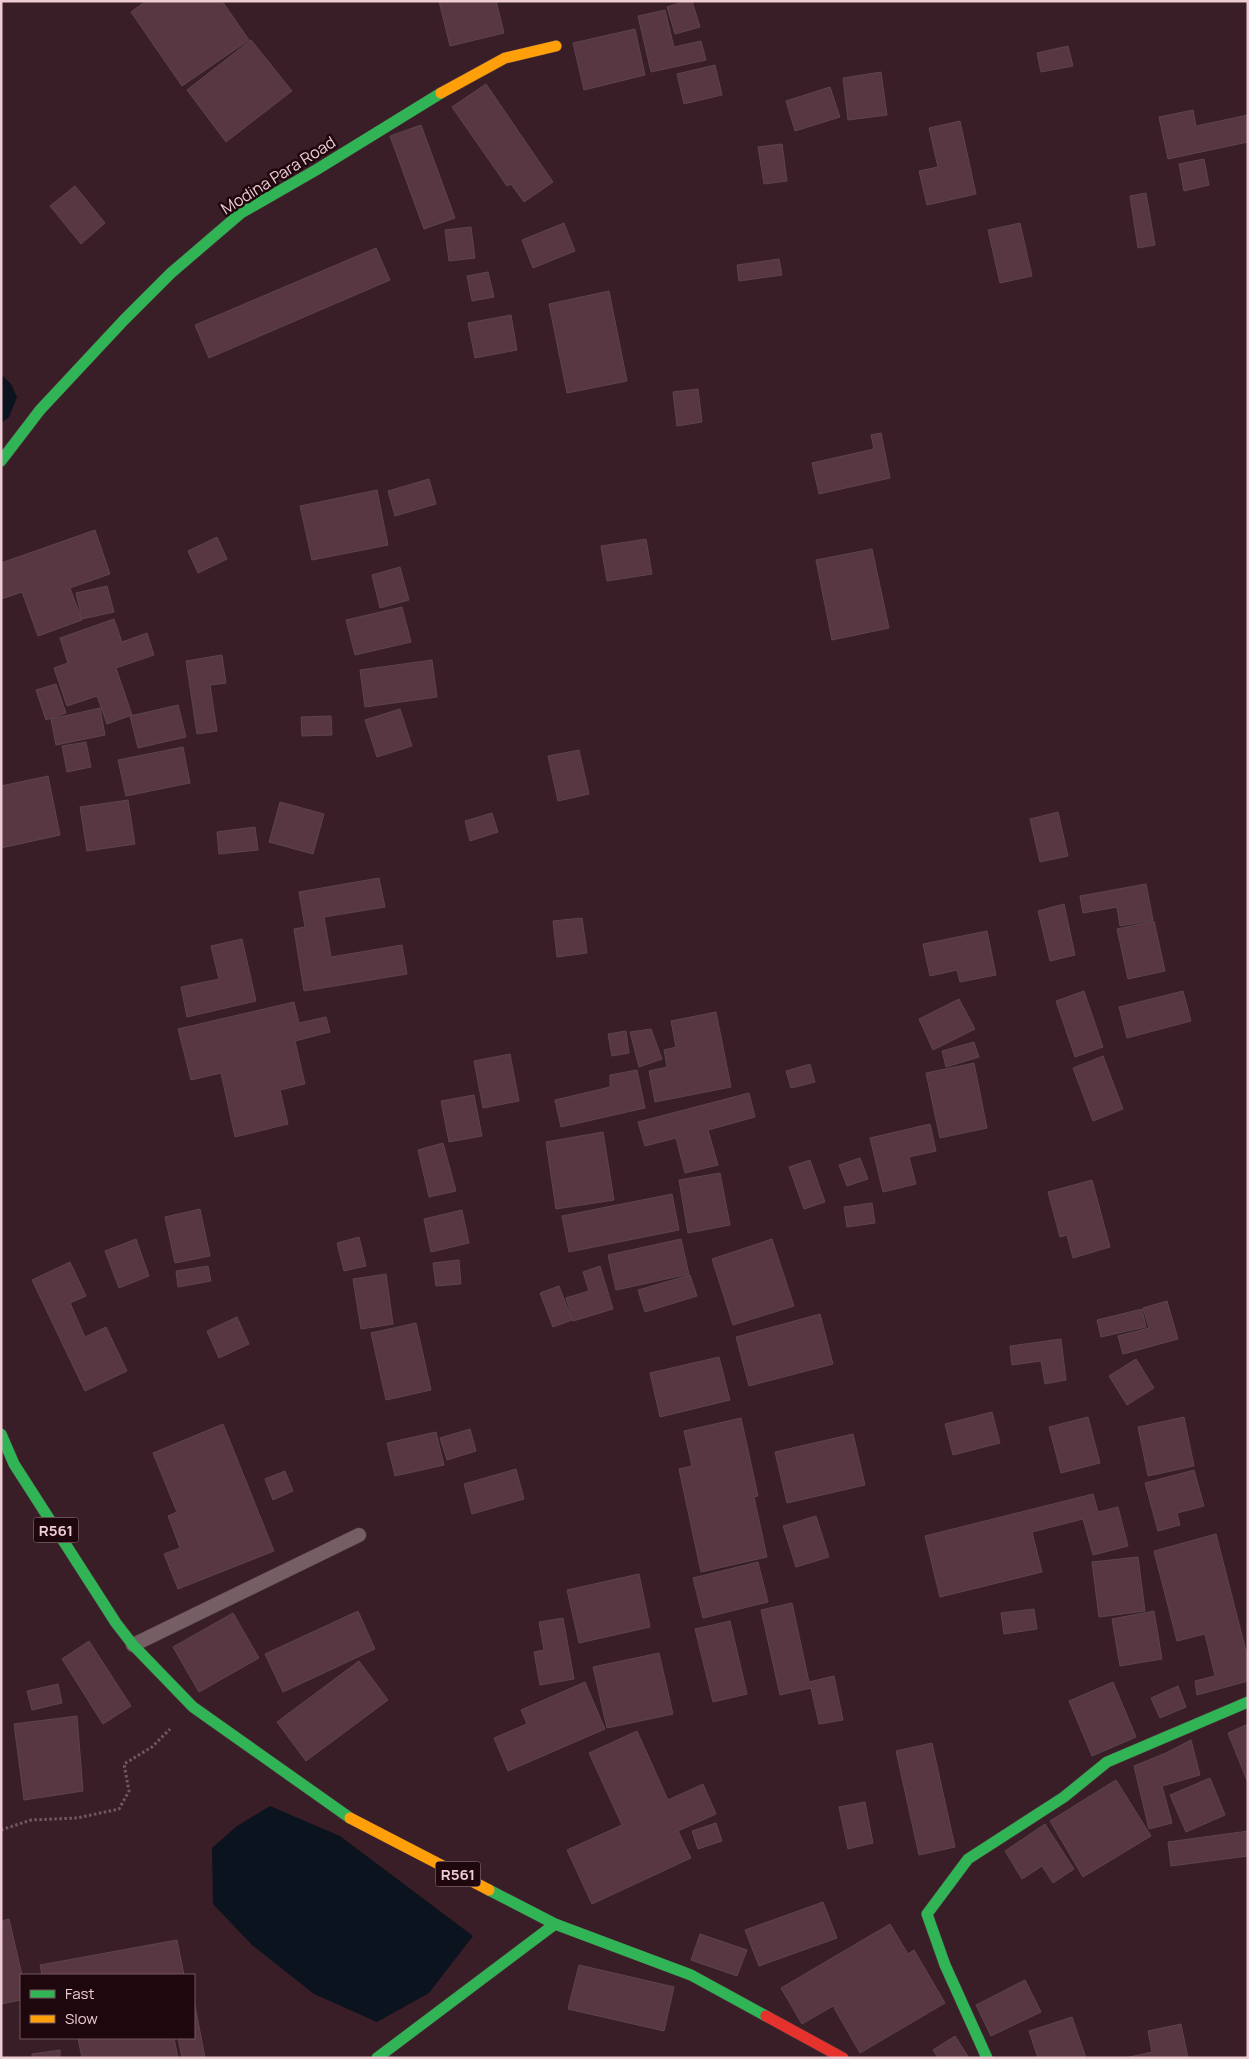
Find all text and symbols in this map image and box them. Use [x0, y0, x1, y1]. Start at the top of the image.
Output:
street label: Modina Para Road [216, 131, 340, 219]
road number: R561 [34, 1518, 78, 1542]
road number: R561 [436, 1862, 480, 1886]
legend [20, 1974, 195, 2039]
text: Fast [65, 1983, 94, 2004]
text: Slow [65, 2008, 98, 2029]

